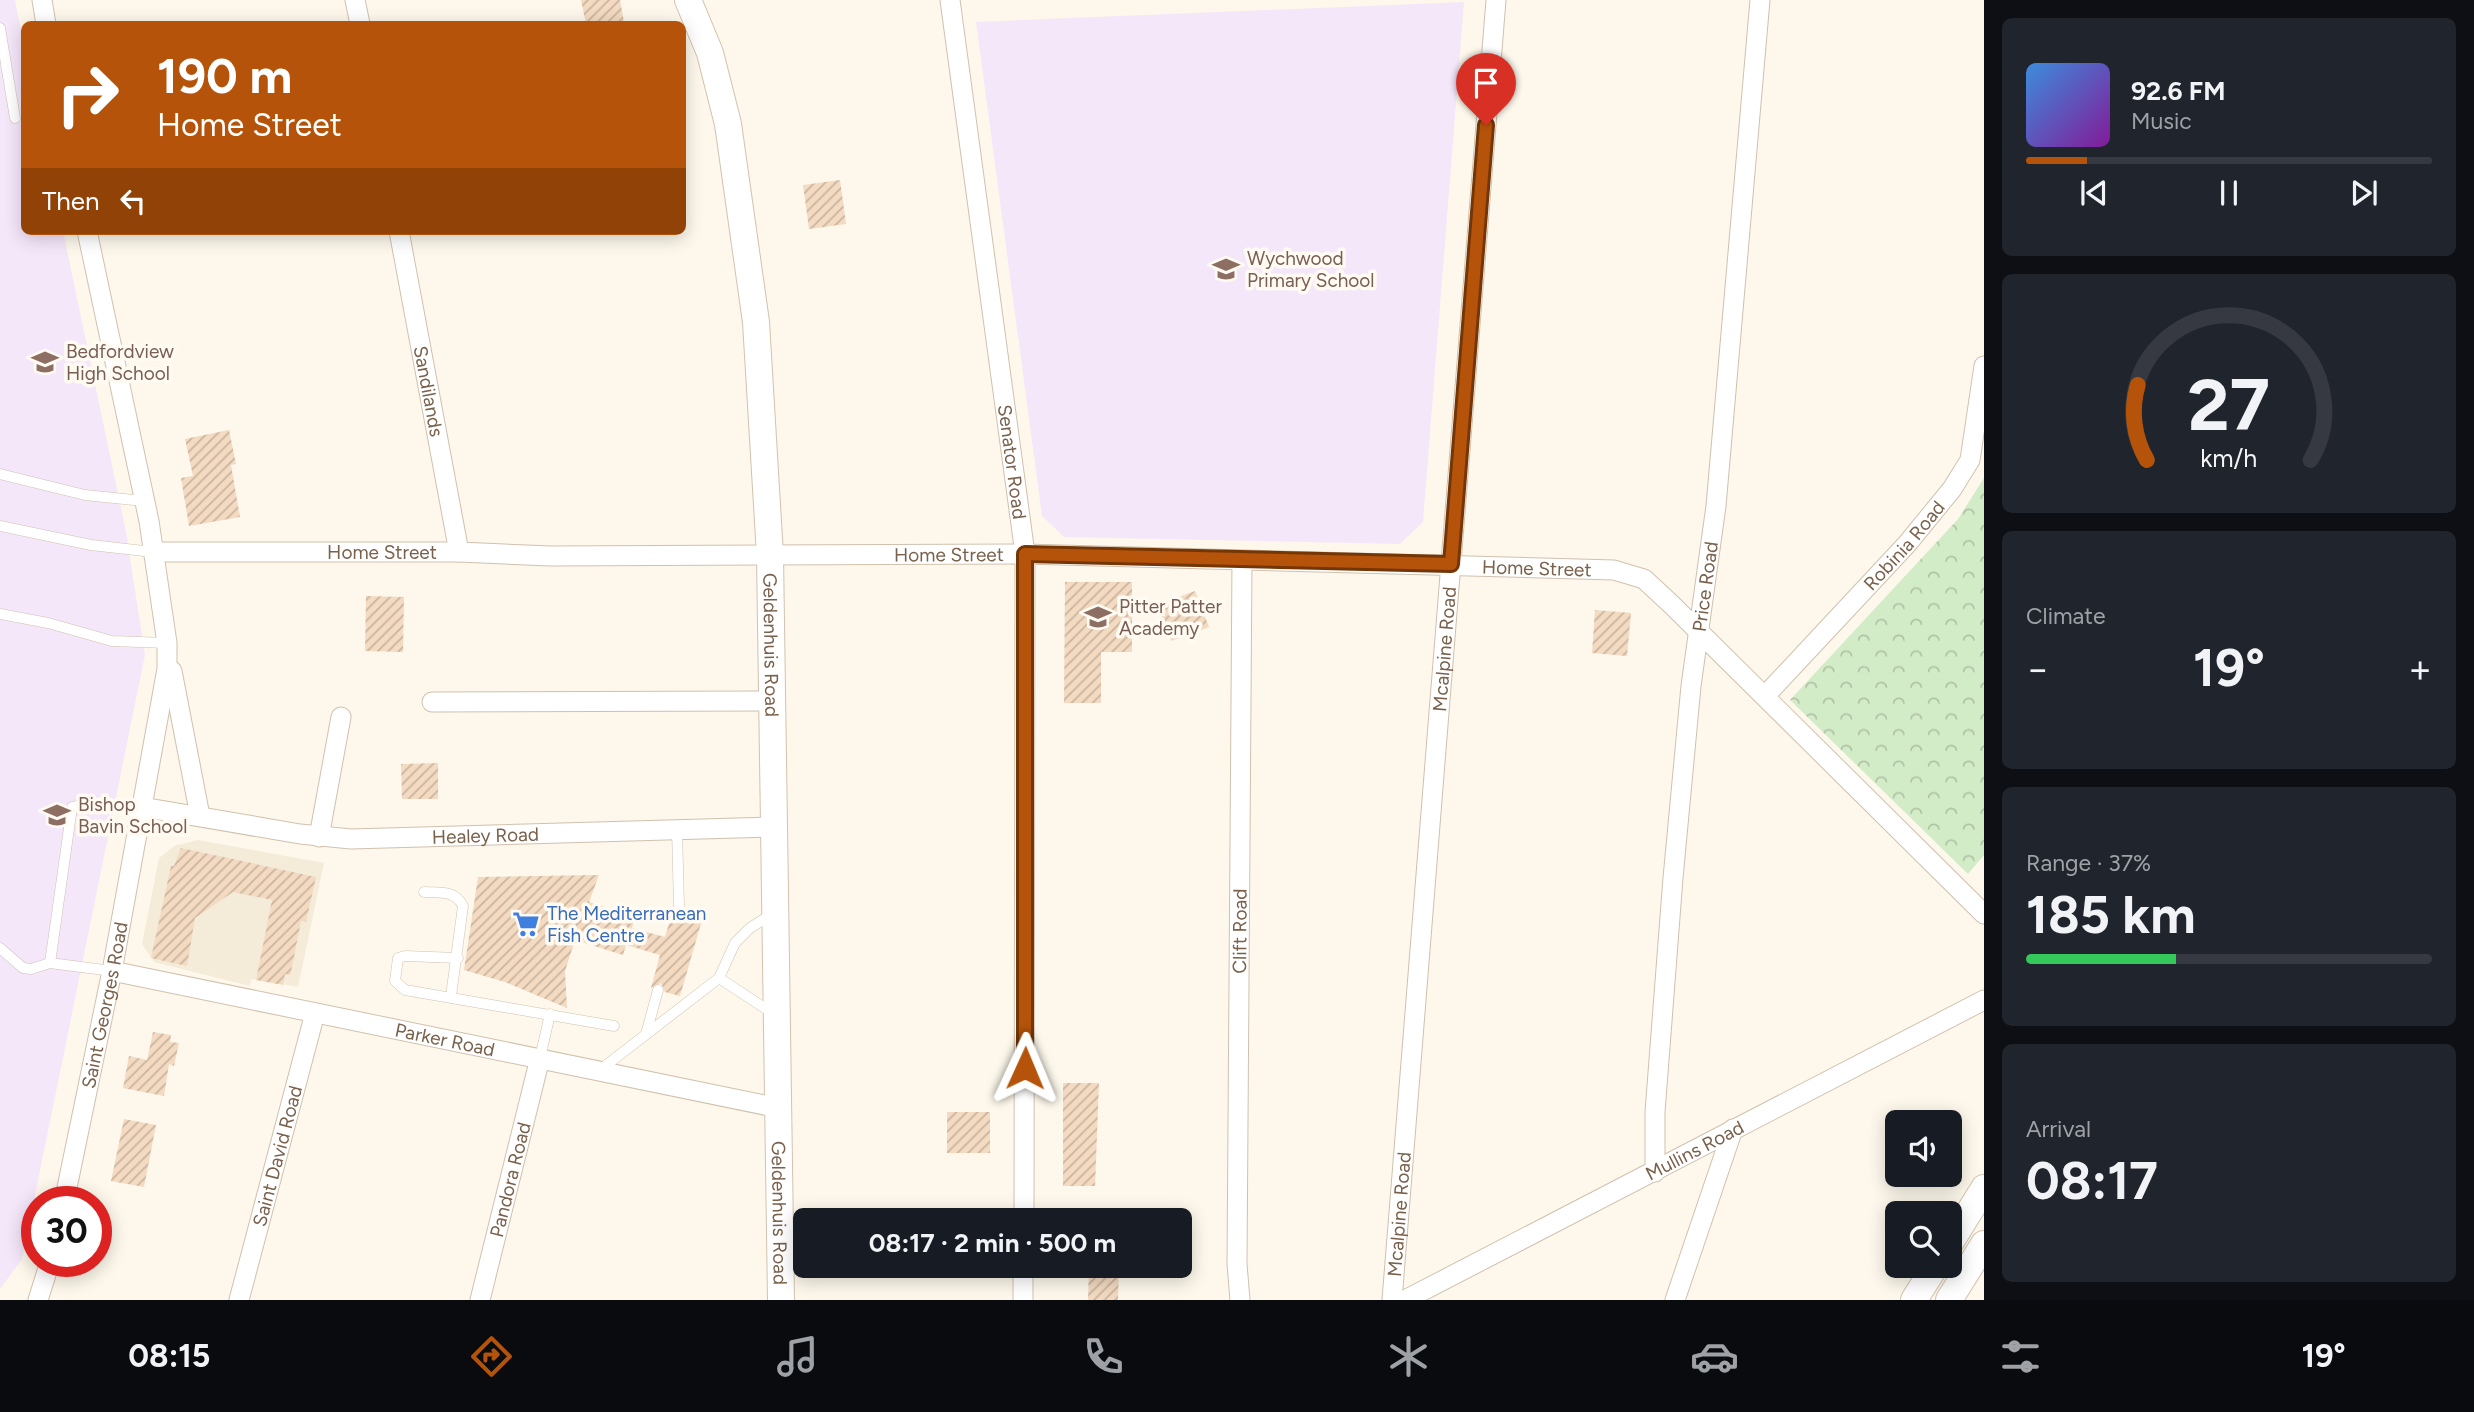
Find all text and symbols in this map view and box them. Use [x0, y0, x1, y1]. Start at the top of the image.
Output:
text: 190 m [157, 46, 292, 105]
icon: right [42, 49, 133, 140]
pin [1456, 53, 1516, 125]
icon: arrive [1467, 64, 1505, 102]
text: 92.6 FM [2131, 75, 2226, 107]
text: Home Street [157, 106, 342, 144]
text: Music [2131, 107, 2192, 135]
icon: previous [2075, 174, 2113, 212]
icon: pause [2210, 174, 2248, 212]
icon: next [2345, 174, 2383, 212]
icon: left [114, 182, 152, 220]
text: Then [42, 185, 100, 217]
place label: Wychwood Primary School [1247, 247, 1375, 292]
school or university icon: Wychwood Primary School [1211, 254, 1241, 284]
place label: Bedfordview High School [66, 340, 174, 385]
street label: Sandilands [409, 344, 449, 439]
school or university icon: Bedfordview High School [30, 347, 60, 377]
text: 27 [2188, 361, 2270, 448]
street label: Senator Road [993, 403, 1032, 521]
text: km/h [2200, 442, 2258, 472]
street label: Robinia Road [1858, 496, 1949, 595]
street label: Price Road [1687, 540, 1722, 633]
street label: Home Street [327, 541, 437, 564]
street label: Home Street [894, 543, 1004, 566]
street label: Home Street [1482, 555, 1592, 581]
street label: Geldenhuis Road [759, 573, 784, 717]
street label: Mcalpine Road [1428, 586, 1461, 712]
place label: Pitter Patter Academy [1119, 595, 1222, 640]
school or university icon: Pitter Patter Academy [1083, 602, 1113, 632]
text: Climate [2026, 602, 2105, 630]
text: 19° [2193, 637, 2265, 699]
text: − [2026, 646, 2050, 692]
text: + [2408, 646, 2432, 692]
place label: Bishop Bavin School [78, 793, 188, 838]
school or university icon: Bishop Bavin School [42, 800, 72, 830]
street label: Healey Road [432, 822, 539, 848]
text: Range · 37% [2026, 849, 2151, 877]
text: 185 km [2026, 884, 2196, 946]
street label: Clift Road [1228, 889, 1251, 974]
place label: The Mediterranean Fish Centre [547, 902, 706, 947]
supermarket icon: The Mediterranean Fish Centre [511, 909, 541, 939]
street label: Saint Georges Road [76, 920, 132, 1091]
street label: Parker Road [393, 1018, 497, 1061]
position arrow [988, 1031, 1062, 1105]
street label: Saint David Road [247, 1083, 307, 1229]
map controls [1885, 1110, 1962, 1278]
button: sound [1885, 1110, 1962, 1187]
street label: Mullins Road [1641, 1115, 1747, 1185]
text: Arrival [2026, 1115, 2091, 1143]
street label: Pandora Road [484, 1120, 535, 1240]
street label: Geldenhuis Road [767, 1141, 792, 1285]
text: 08:17 [2026, 1150, 2158, 1212]
street label: Mcalpine Road [1382, 1151, 1415, 1278]
speed limit sign: 30 [21, 1186, 112, 1277]
button: search [1885, 1201, 1962, 1278]
text: 08:17 · 2 min · 500 m [869, 1227, 1116, 1259]
icon: directions [467, 1332, 516, 1381]
icon: music [773, 1332, 822, 1381]
icon: phone [1079, 1332, 1128, 1381]
icon: climate [1384, 1332, 1433, 1381]
icon: car [1690, 1332, 1739, 1381]
icon: filters [1996, 1332, 2045, 1381]
text: 08:15 [128, 1337, 210, 1375]
text: 19° [2301, 1337, 2346, 1375]

